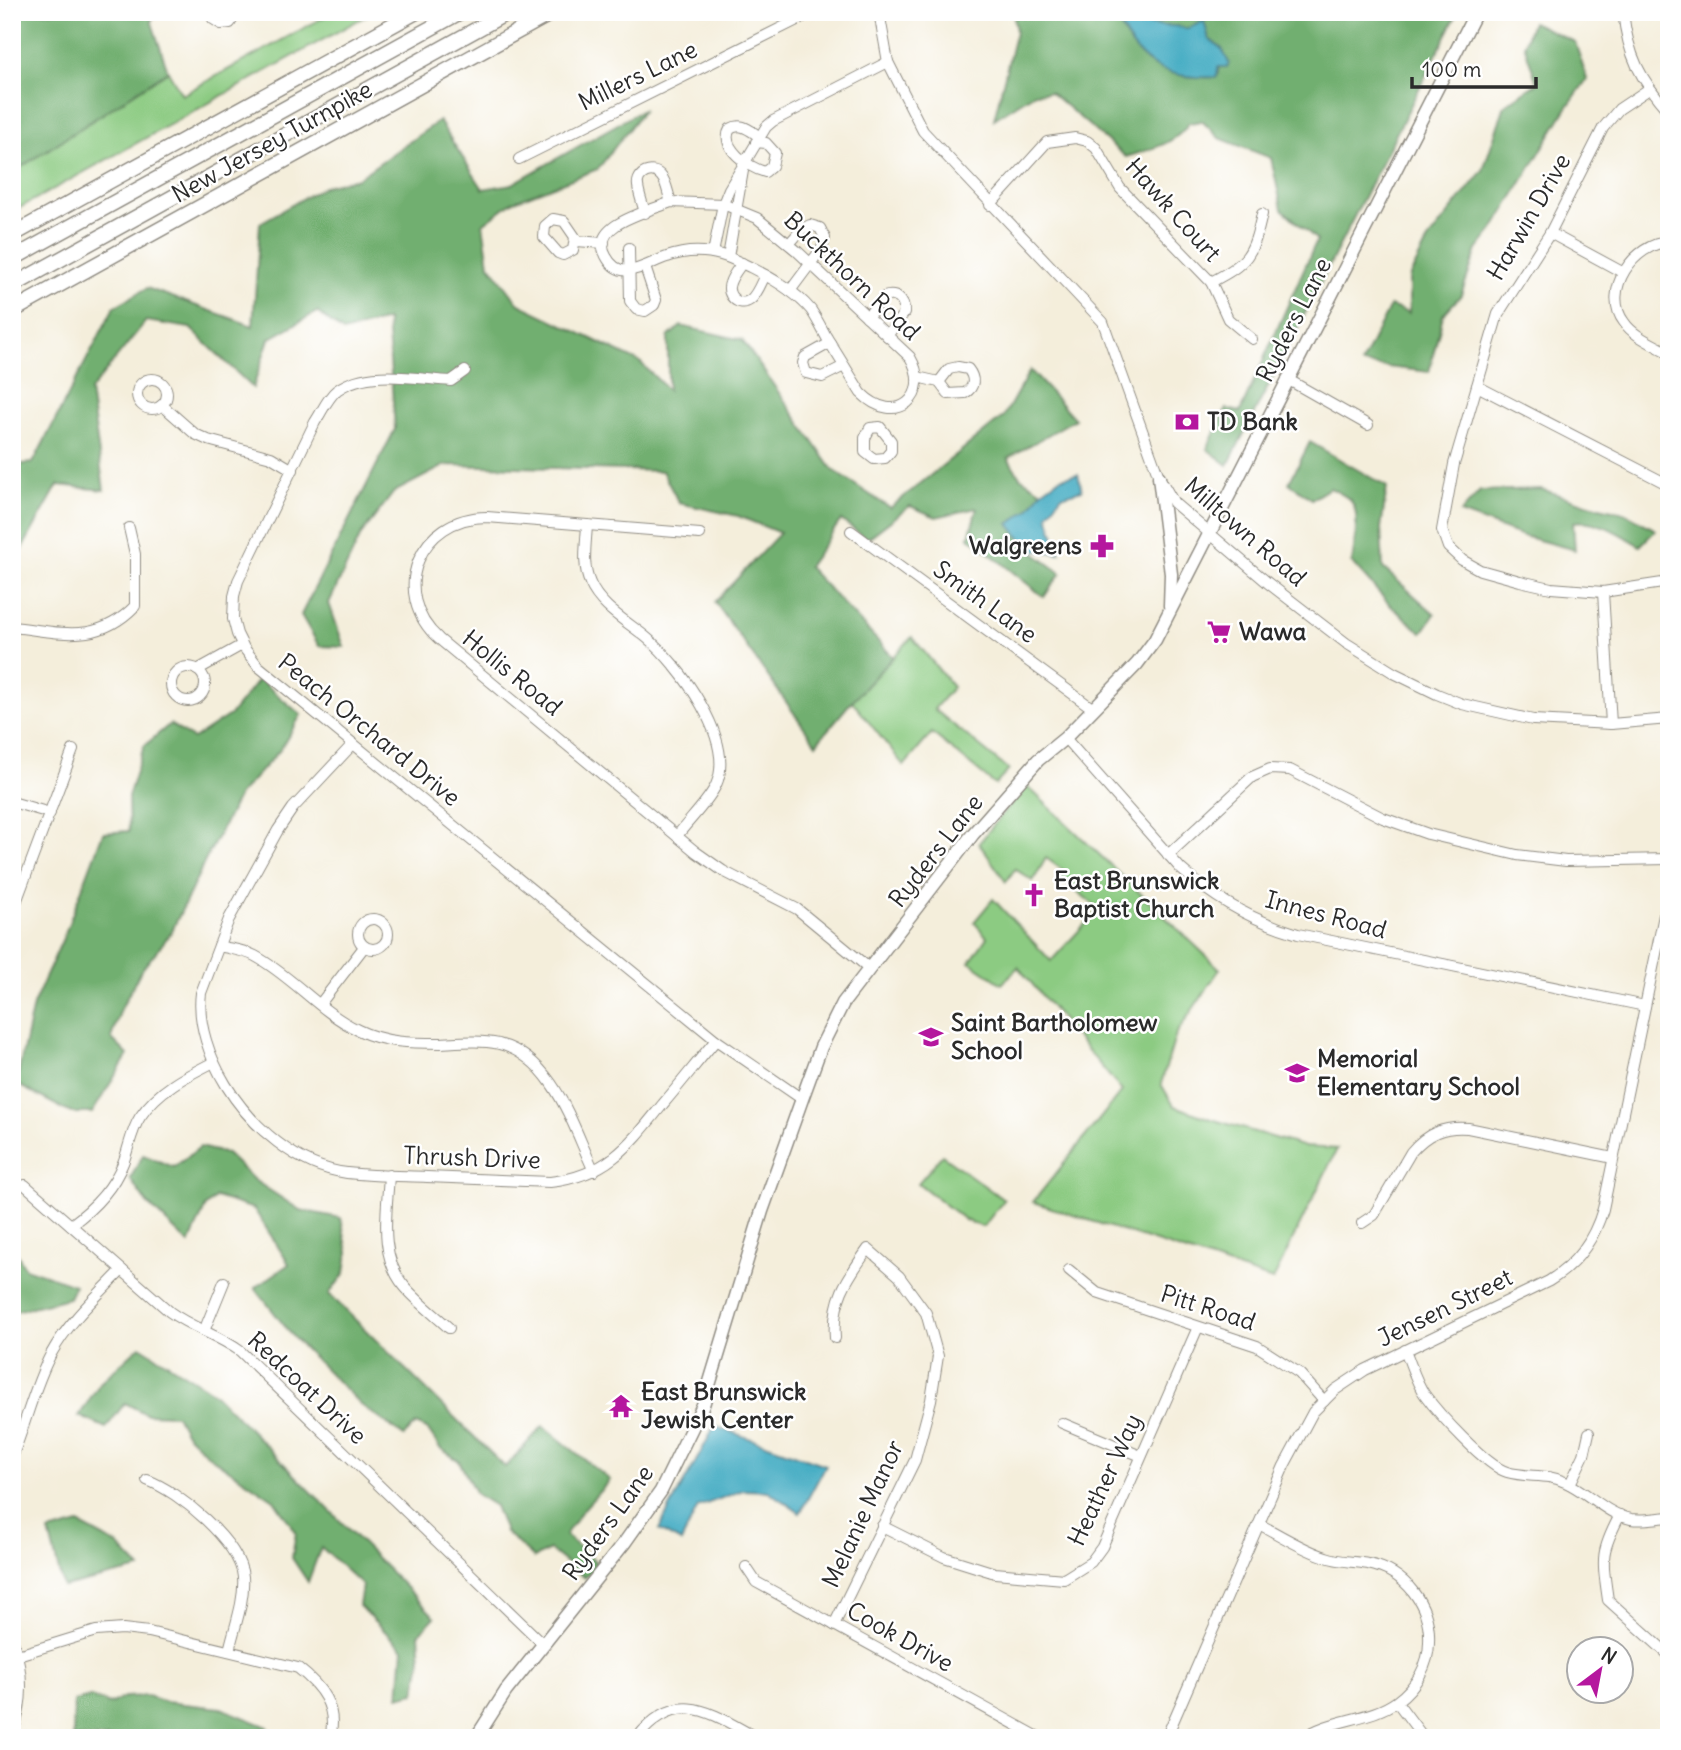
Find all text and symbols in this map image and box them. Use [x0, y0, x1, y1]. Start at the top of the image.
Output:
street label: Millers Lane [573, 34, 702, 117]
scale bar [1412, 46, 1536, 90]
text: 100 m [1422, 56, 1481, 83]
street label: New Jersey Turnpike [166, 74, 377, 209]
street label: Harwin Drive [1480, 148, 1576, 285]
street label: Hawk Court [1120, 151, 1228, 267]
street label: Buckthorn Road [778, 205, 927, 346]
street label: Ryders Lane [1249, 252, 1337, 387]
place label: TD Bank [1207, 406, 1298, 436]
bank icon: TD Bank [1173, 408, 1201, 436]
street label: Milltown Road [1179, 470, 1313, 592]
place label: Walgreens [969, 530, 1082, 560]
pharmacy icon: Walgreens [1088, 532, 1116, 560]
street label: Smith Lane [928, 554, 1043, 649]
place label: Wawa [1239, 616, 1307, 646]
supermarket icon: Wawa [1205, 618, 1233, 646]
street label: Hollis Road [457, 623, 569, 722]
street label: Peach Orchard Drive [272, 647, 467, 812]
street label: Ryders Lane [882, 788, 989, 913]
place label: East Brunswick Baptist Church [1054, 865, 1219, 923]
church icon: East Brunswick Baptist Church [1020, 881, 1048, 909]
street label: Innes Road [1263, 884, 1390, 945]
place label: Saint Bartholomew School [951, 1007, 1157, 1065]
school or university icon: Saint Bartholomew School [917, 1023, 945, 1051]
place label: Memorial Elementary School [1317, 1043, 1520, 1101]
school or university icon: Memorial Elementary School [1283, 1059, 1311, 1087]
street label: Thrush Drive [403, 1140, 541, 1174]
street label: Jensen Street [1372, 1261, 1517, 1353]
street label: Pitt Road [1157, 1278, 1260, 1336]
street label: Redcoat Drive [242, 1325, 373, 1450]
place label: East Brunswick Jewish Center [641, 1376, 806, 1434]
temple icon: East Brunswick Jewish Center [607, 1392, 635, 1420]
street label: Heather Way [1060, 1409, 1148, 1550]
street label: Melanie Manor [815, 1435, 909, 1592]
street label: Ryders Lane [555, 1459, 659, 1586]
street label: Cook Drive [842, 1595, 959, 1678]
north arrow [1566, 1634, 1636, 1704]
text: N [1597, 1642, 1621, 1669]

